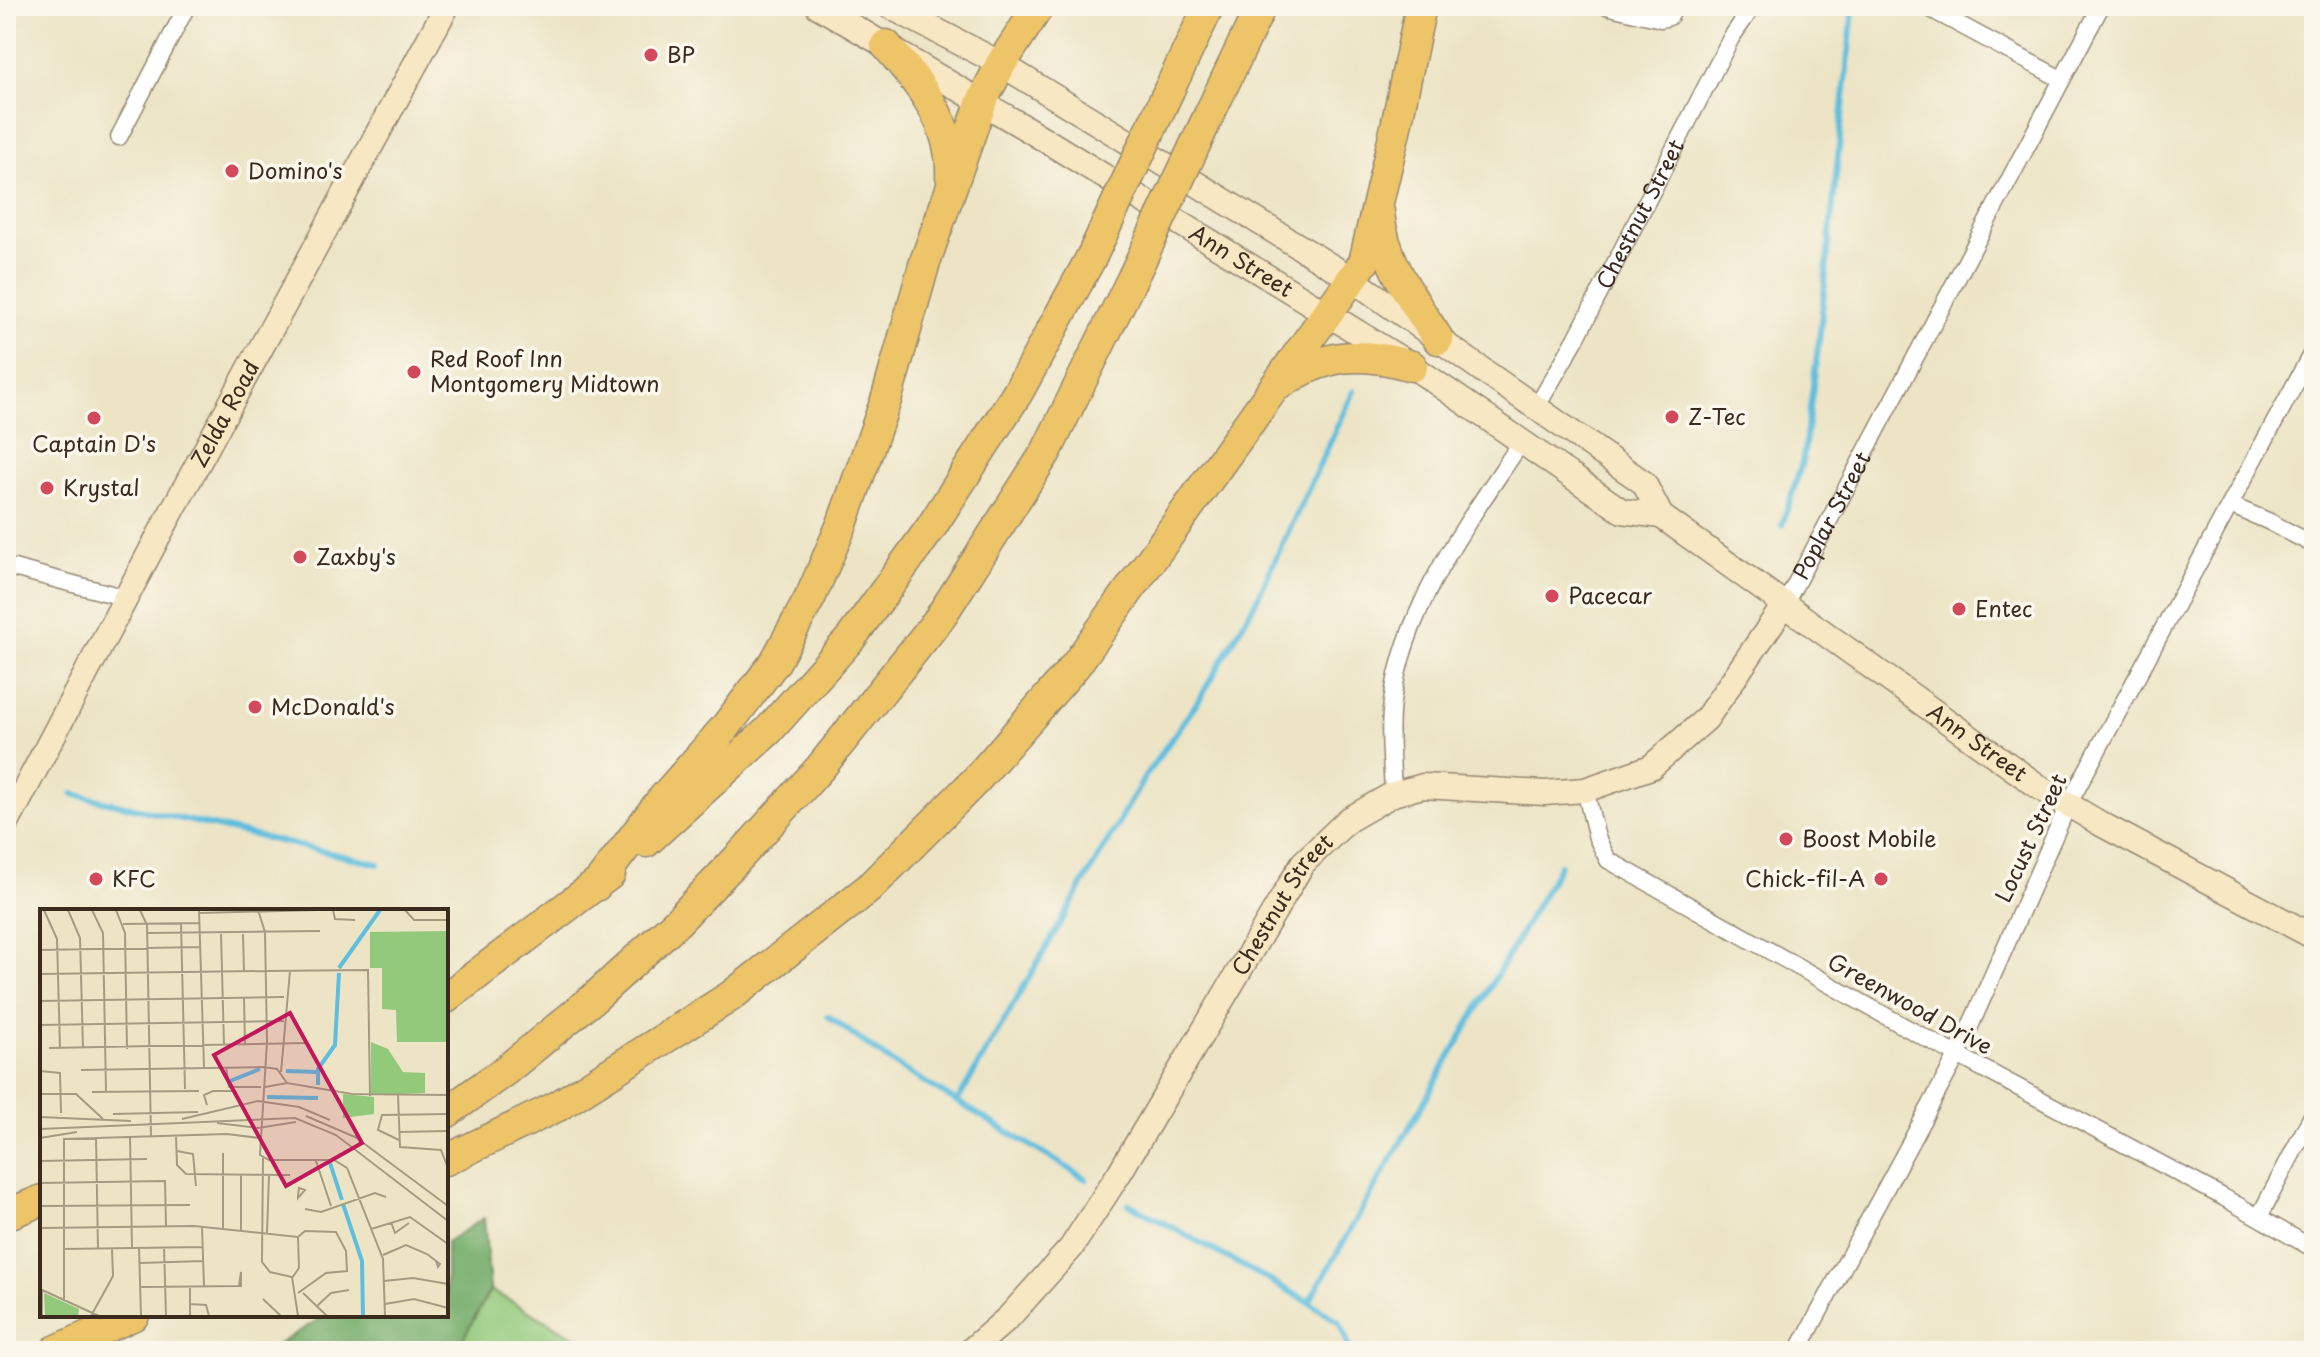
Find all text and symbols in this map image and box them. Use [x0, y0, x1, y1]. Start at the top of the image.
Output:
place label: BP [667, 37, 695, 70]
marker: BP [642, 46, 660, 64]
street label: Chestnut Street [1587, 133, 1691, 294]
place label: Domino's [248, 153, 342, 186]
marker: Domino's [223, 162, 241, 180]
street label: Ann Street [1184, 215, 1300, 304]
place label: Red Roof Inn Montgomery Midtown [430, 341, 659, 399]
street label: Zelda Road [181, 354, 266, 472]
marker: Red Roof Inn Montgomery Midtown [405, 363, 423, 381]
place label: Z-Tec [1688, 399, 1746, 432]
marker: Z-Tec [1663, 408, 1681, 426]
marker: Captain D's [85, 409, 103, 427]
place label: Captain D's [32, 426, 156, 459]
street label: Poplar Street [1783, 445, 1878, 585]
place label: Krystal [63, 470, 140, 503]
marker: Krystal [38, 479, 56, 497]
place label: Zaxby's [316, 539, 396, 572]
marker: Zaxby's [291, 548, 309, 566]
place label: Pacecar [1568, 578, 1652, 611]
marker: Pacecar [1543, 587, 1561, 605]
place label: Entec [1975, 591, 2033, 624]
marker: Entec [1950, 600, 1968, 618]
place label: McDonald's [271, 689, 394, 722]
street label: Ann Street [1921, 694, 2035, 789]
marker: McDonald's [246, 698, 264, 716]
street label: Locust Street [1985, 768, 2074, 907]
place label: Boost Mobile [1802, 821, 1937, 854]
street label: Chestnut Street [1222, 825, 1340, 981]
marker: Boost Mobile [1777, 830, 1795, 848]
place label: KFC [112, 861, 156, 894]
place label: Chick-fil-A [1745, 861, 1865, 894]
marker: KFC [87, 870, 105, 888]
marker: Chick-fil-A [1872, 870, 1890, 888]
inset map [40, 909, 448, 1317]
street label: Greenwood Drive [1822, 944, 1999, 1062]

